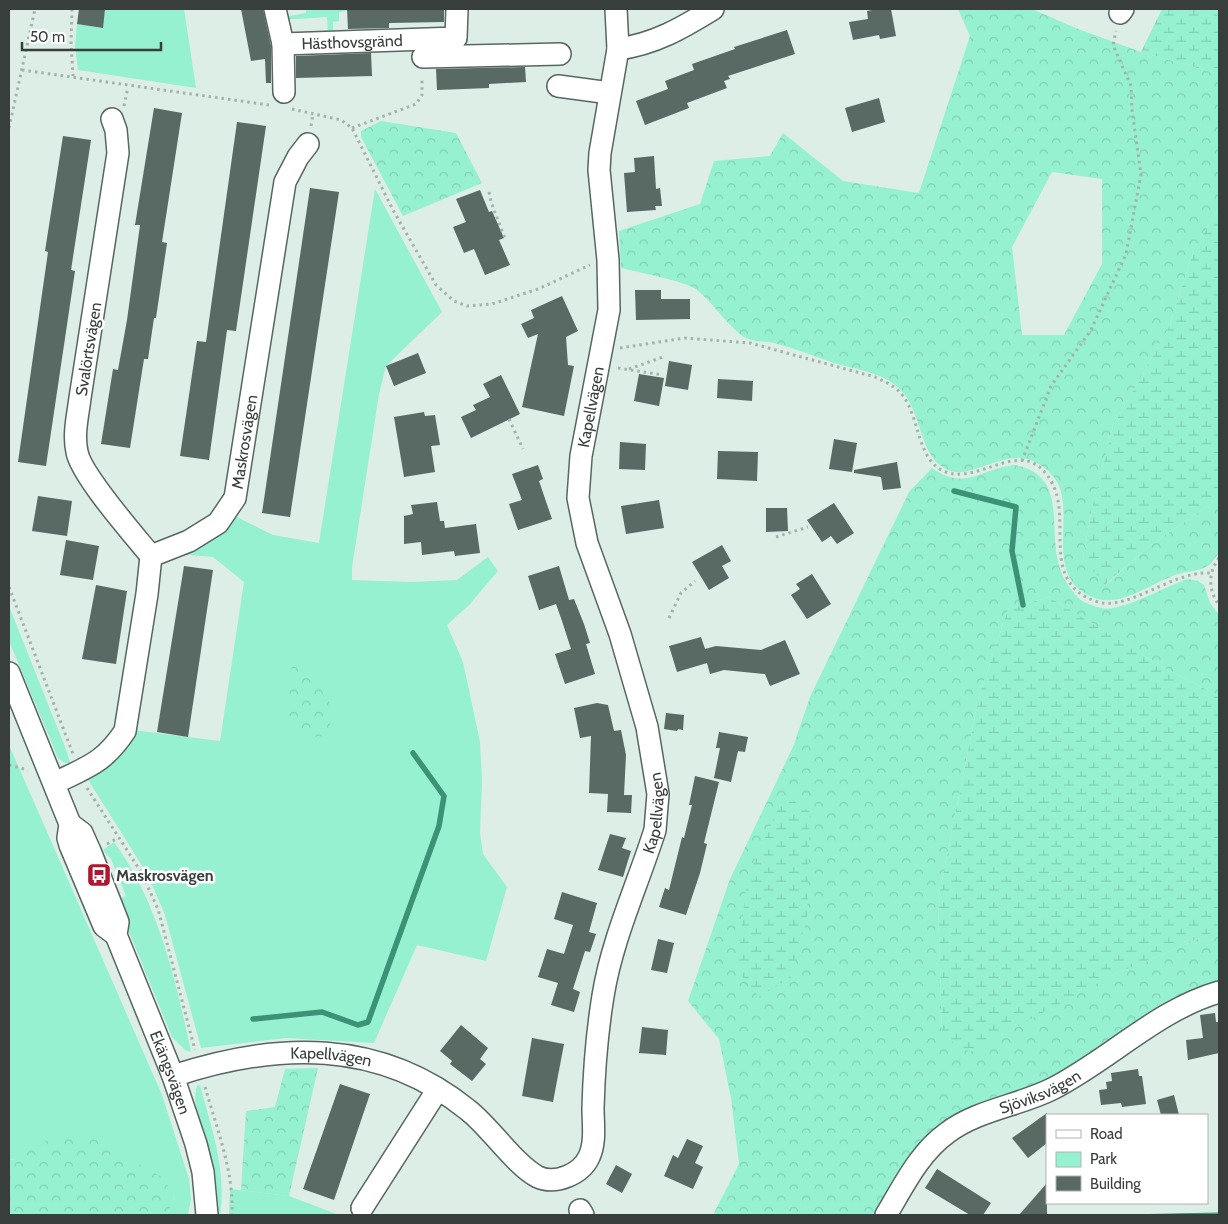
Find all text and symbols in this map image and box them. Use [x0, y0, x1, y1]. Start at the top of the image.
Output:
scale bar [22, 20, 161, 52]
text: 50 m [30, 28, 65, 46]
street label: Hästhovsgränd [301, 31, 403, 53]
street label: Svalörtsvägen [72, 301, 105, 397]
street label: Kapellvägen [574, 365, 608, 449]
street label: Maskrosvägen [228, 393, 261, 490]
street label: Kapellvägen [639, 771, 668, 856]
bus stop icon: Maskrosvägen [86, 862, 112, 888]
place label: Maskrosvägen [116, 866, 214, 885]
street label: Ekängsvägen [146, 1028, 194, 1117]
street label: Kapellvägen [290, 1043, 374, 1070]
street label: Sjöviksvägen [997, 1066, 1084, 1118]
legend [1046, 1114, 1208, 1204]
text: Road [1090, 1125, 1123, 1143]
text: Park [1090, 1150, 1117, 1168]
text: Building [1090, 1175, 1141, 1193]

